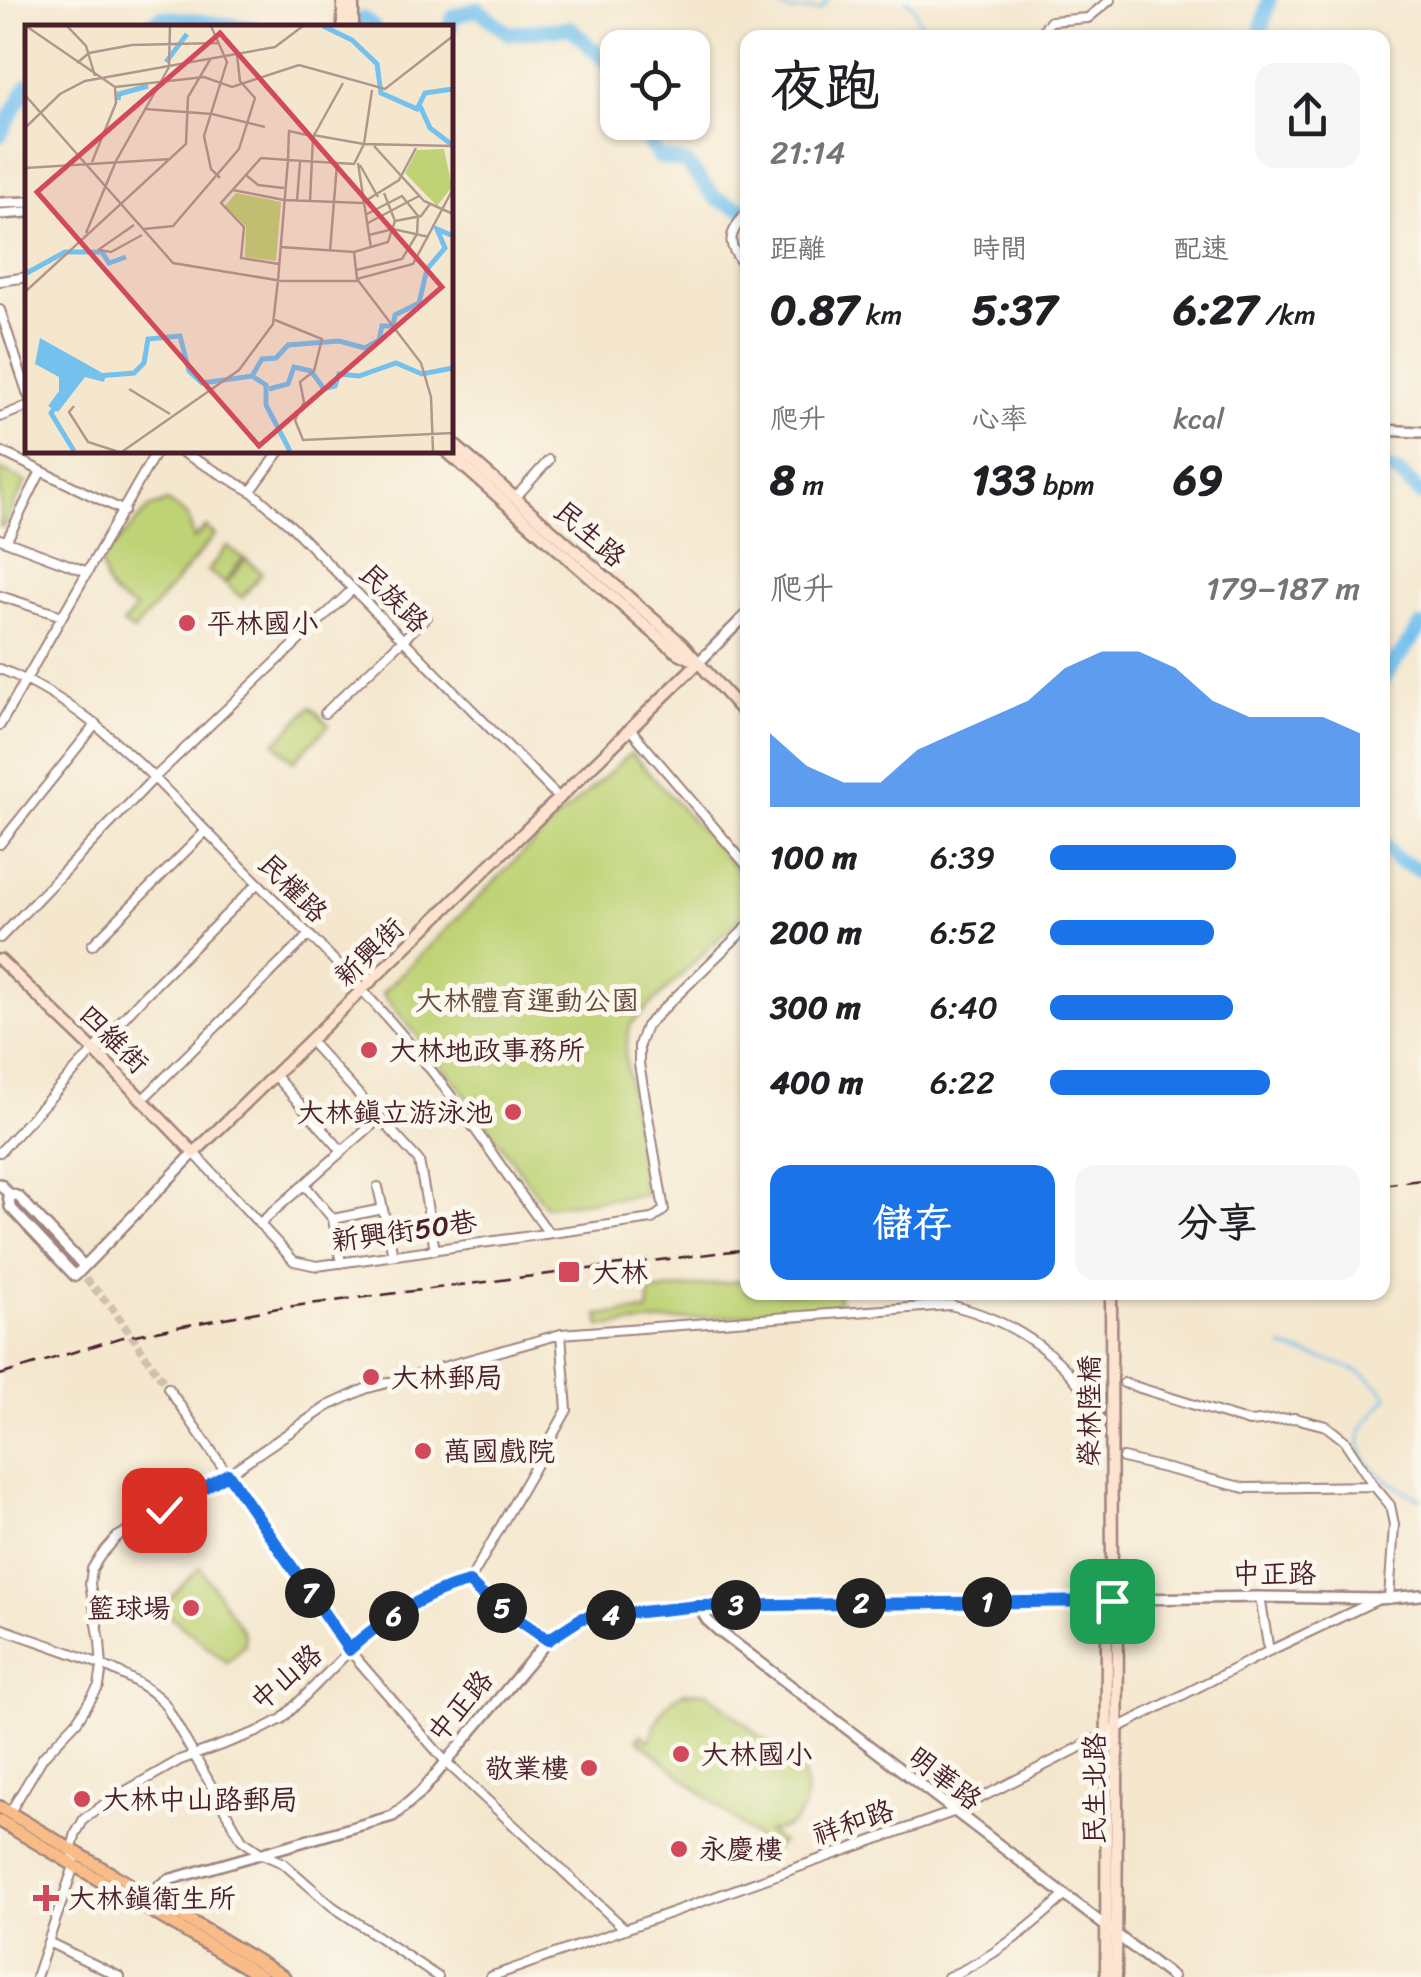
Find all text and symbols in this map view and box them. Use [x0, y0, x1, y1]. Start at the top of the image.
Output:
inset map [25, 25, 452, 452]
map controls [600, 30, 710, 140]
button: locate [600, 30, 710, 140]
text: 夜跑 [770, 38, 880, 135]
button: share [1255, 63, 1360, 168]
text: 21:14 [770, 124, 846, 181]
text: 距離 [770, 224, 826, 273]
text: 時間 [972, 224, 1028, 273]
text: 配速 [1173, 224, 1229, 273]
text: 0.87 [770, 273, 859, 347]
text: 5:37 [972, 273, 1057, 347]
text: 6:27 [1173, 273, 1258, 347]
text: km [859, 290, 902, 339]
text: /km [1258, 290, 1316, 339]
text: 爬升 [770, 394, 826, 443]
text: 心率 [972, 394, 1028, 443]
text: kcal [1173, 394, 1224, 443]
text: 8 [770, 443, 795, 517]
text: 133 [972, 443, 1036, 517]
text: 69 [1173, 443, 1223, 517]
text: m [795, 460, 824, 509]
text: bpm [1036, 460, 1095, 509]
street label: 民生路 [542, 488, 638, 580]
street label: 民族路 [347, 551, 441, 645]
text: 爬升 [770, 560, 834, 617]
text: 179–187 m [1206, 560, 1360, 617]
place label: 平林國小 [207, 599, 319, 648]
marker: 平林國小 [176, 612, 198, 634]
text: 100 m [770, 829, 857, 886]
text: 6:39 [930, 829, 995, 886]
street label: 民權路 [246, 841, 340, 935]
text: 200 m [770, 904, 862, 961]
text: 6:52 [930, 904, 996, 961]
street label: 新興街 [322, 905, 416, 999]
park label: 大林體育運動公園 [415, 976, 639, 1025]
text: 300 m [770, 979, 861, 1036]
text: 6:40 [930, 979, 998, 1036]
street label: 四維街 [67, 992, 161, 1086]
place label: 大林地政事務所 [389, 1026, 585, 1075]
marker: 大林地政事務所 [358, 1039, 380, 1061]
text: 400 m [770, 1054, 863, 1111]
text: 6:22 [930, 1054, 995, 1111]
place label: 大林鎮立游泳池 [297, 1088, 493, 1137]
marker: 大林鎮立游泳池 [502, 1101, 524, 1123]
button: 儲存 [770, 1165, 1055, 1280]
button: 分享 [1075, 1165, 1360, 1280]
street label: 新興街50巷 [328, 1196, 481, 1265]
place label: 大林 [592, 1248, 648, 1297]
marker: 大林 [556, 1259, 582, 1285]
place label: 大林郵局 [391, 1353, 503, 1402]
street label: 榮林陸橋 [1065, 1355, 1114, 1467]
marker: 大林郵局 [360, 1366, 382, 1388]
place label: 萬國戲院 [443, 1427, 555, 1476]
marker: 萬國戲院 [412, 1440, 434, 1462]
pin [122, 1468, 207, 1553]
icon: check [137, 1483, 192, 1538]
street label: 中正路 [1232, 1549, 1316, 1598]
pin [1070, 1559, 1155, 1644]
pin: 7 [285, 1568, 335, 1618]
text: 7 [302, 1568, 318, 1617]
icon: arrive [1085, 1574, 1140, 1629]
pin: 1 [962, 1577, 1012, 1627]
text: 1 [981, 1577, 993, 1626]
pin: 2 [836, 1578, 886, 1628]
text: 2 [853, 1578, 869, 1627]
pin: 3 [711, 1580, 761, 1630]
text: 3 [728, 1580, 744, 1629]
pin: 5 [477, 1583, 527, 1633]
text: 5 [493, 1583, 511, 1632]
place label: 籃球場 [87, 1584, 171, 1633]
pin: 4 [586, 1590, 636, 1640]
text: 4 [602, 1590, 620, 1639]
pin: 6 [369, 1591, 419, 1641]
text: 6 [386, 1591, 402, 1640]
marker: 籃球場 [180, 1597, 202, 1619]
street label: 中山路 [238, 1631, 334, 1723]
street label: 中正路 [414, 1658, 506, 1754]
place label: 大林國小 [701, 1730, 813, 1779]
street label: 明華路 [897, 1733, 993, 1823]
street label: 民生北路 [1070, 1733, 1119, 1845]
marker: 大林國小 [670, 1743, 692, 1765]
place label: 敬業樓 [485, 1744, 569, 1793]
marker: 敬業樓 [578, 1757, 600, 1779]
place label: 大林中山路郵局 [102, 1775, 298, 1824]
street label: 祥和路 [805, 1785, 901, 1859]
marker: 大林中山路郵局 [71, 1788, 93, 1810]
place label: 永慶樓 [699, 1825, 783, 1874]
marker: 永慶樓 [668, 1838, 690, 1860]
place label: 大林鎮衛生所 [68, 1874, 236, 1923]
marker: 大林鎮衛生所 [33, 1885, 59, 1911]

